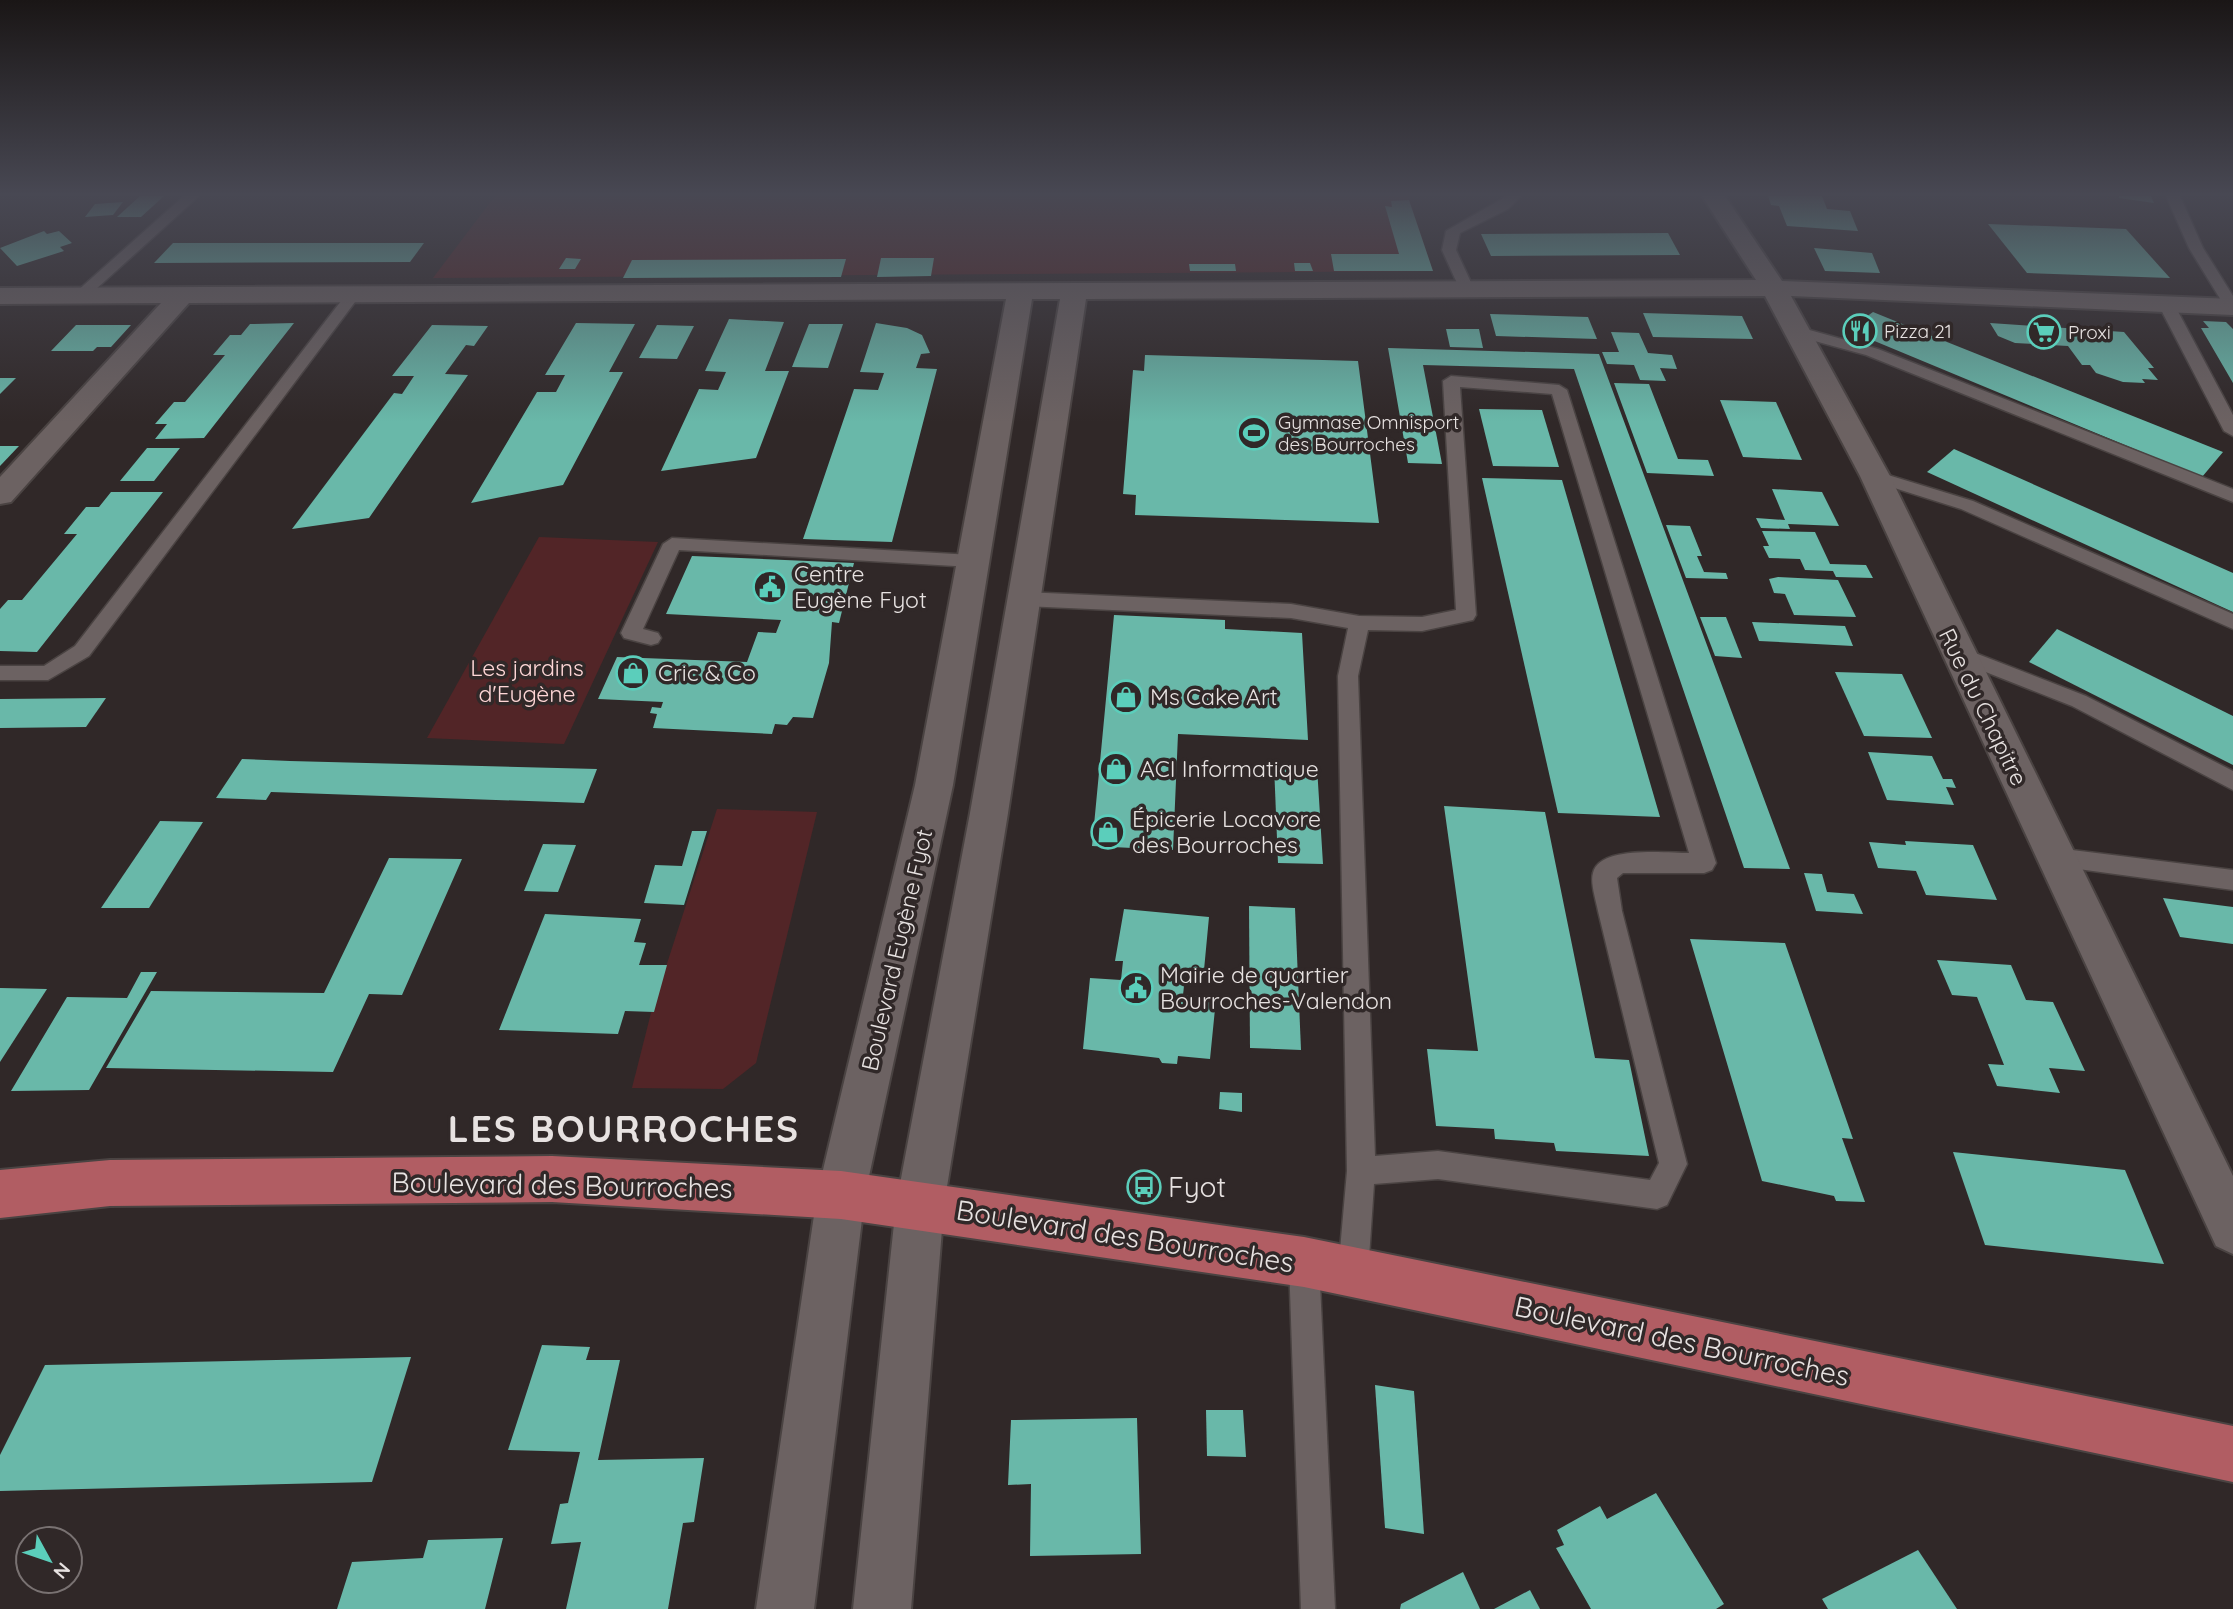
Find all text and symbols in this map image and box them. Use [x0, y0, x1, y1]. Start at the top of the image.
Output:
restaurant icon: Pizza 21 [1841, 312, 1879, 350]
supermarket icon: Proxi [2025, 313, 2063, 351]
place label: Pizza 21 [1884, 319, 1952, 343]
place label: Proxi [2068, 320, 2111, 344]
place label: Gymnase Omnisport des Bourroches [1278, 410, 1459, 456]
sports icon: Gymnase Omnisport des Bourroches [1235, 414, 1273, 452]
place label: Centre Eugène Fyot [794, 559, 927, 614]
public building icon: Centre Eugène Fyot [751, 568, 789, 606]
street label: Rue du Chapitre [1933, 623, 2034, 790]
park label: Les jardins d'Eugène [470, 653, 584, 708]
shop icon: Cric & Co [614, 654, 652, 692]
place label: Cric & Co [658, 658, 756, 687]
shop icon: Ms Cake Art [1107, 678, 1145, 716]
place label: Ms Cake Art [1150, 682, 1278, 711]
shop icon: ACI Informatique [1097, 750, 1135, 788]
place label: ACI Informatique [1140, 754, 1319, 783]
place label: Épicerie Locavore des Bourroches [1132, 804, 1321, 859]
shop icon: Épicerie Locavore des Bourroches [1089, 813, 1127, 851]
street label: Boulevard Eugène Fyot [855, 826, 939, 1074]
place label: Mairie de quartier Bourroches-Valendon [1160, 960, 1392, 1015]
public building icon: Mairie de quartier Bourroches-Valendon [1117, 969, 1155, 1007]
district label: LES BOURROCHES [448, 1105, 800, 1151]
street label: Boulevard des Bourroches [391, 1164, 733, 1205]
bus stop icon: Fyot [1125, 1168, 1163, 1206]
place label: Fyot [1168, 1169, 1226, 1204]
street label: Boulevard des Bourroches [954, 1192, 1296, 1279]
street label: Boulevard des Bourroches [1512, 1288, 1853, 1393]
north arrow [14, 1525, 84, 1595]
text: N [48, 1558, 76, 1584]

